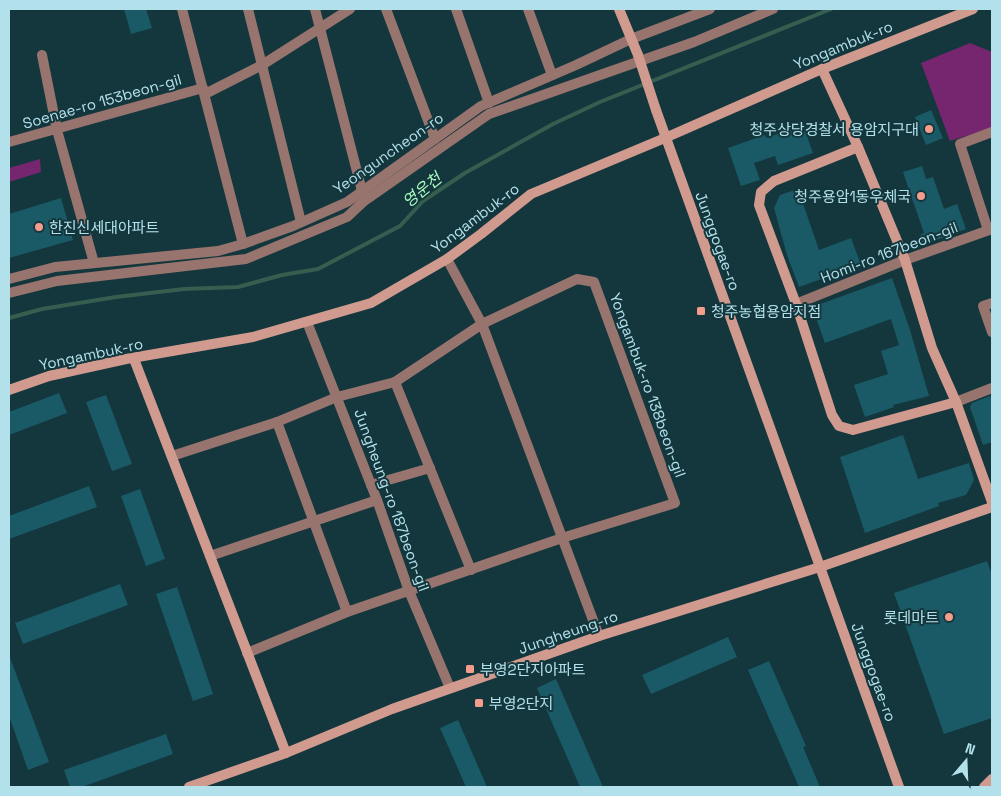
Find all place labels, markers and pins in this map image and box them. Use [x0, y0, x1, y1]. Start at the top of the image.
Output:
place label: 청주상당경찰서 용암지구대 [750, 120, 919, 139]
marker: 청주상당경찰서 용암지구대 [923, 123, 935, 135]
place label: 청주용암1동우체국 [794, 187, 911, 206]
marker: 청주용암1동우체국 [915, 190, 927, 202]
place label: 한진신세대아파트 [49, 218, 160, 237]
marker: 한진신세대아파트 [33, 221, 45, 233]
place label: 청주농협용암지점 [711, 302, 821, 321]
marker: 청주농협용암지점 [695, 305, 707, 317]
place label: 롯데마트 [884, 608, 939, 627]
marker: 롯데마트 [943, 611, 955, 623]
place label: 부영2단지아파트 [480, 660, 586, 679]
marker: 부영2단지아파트 [464, 663, 476, 675]
place label: 부영2단지 [489, 694, 553, 713]
marker: 부영2단지 [473, 697, 485, 709]

